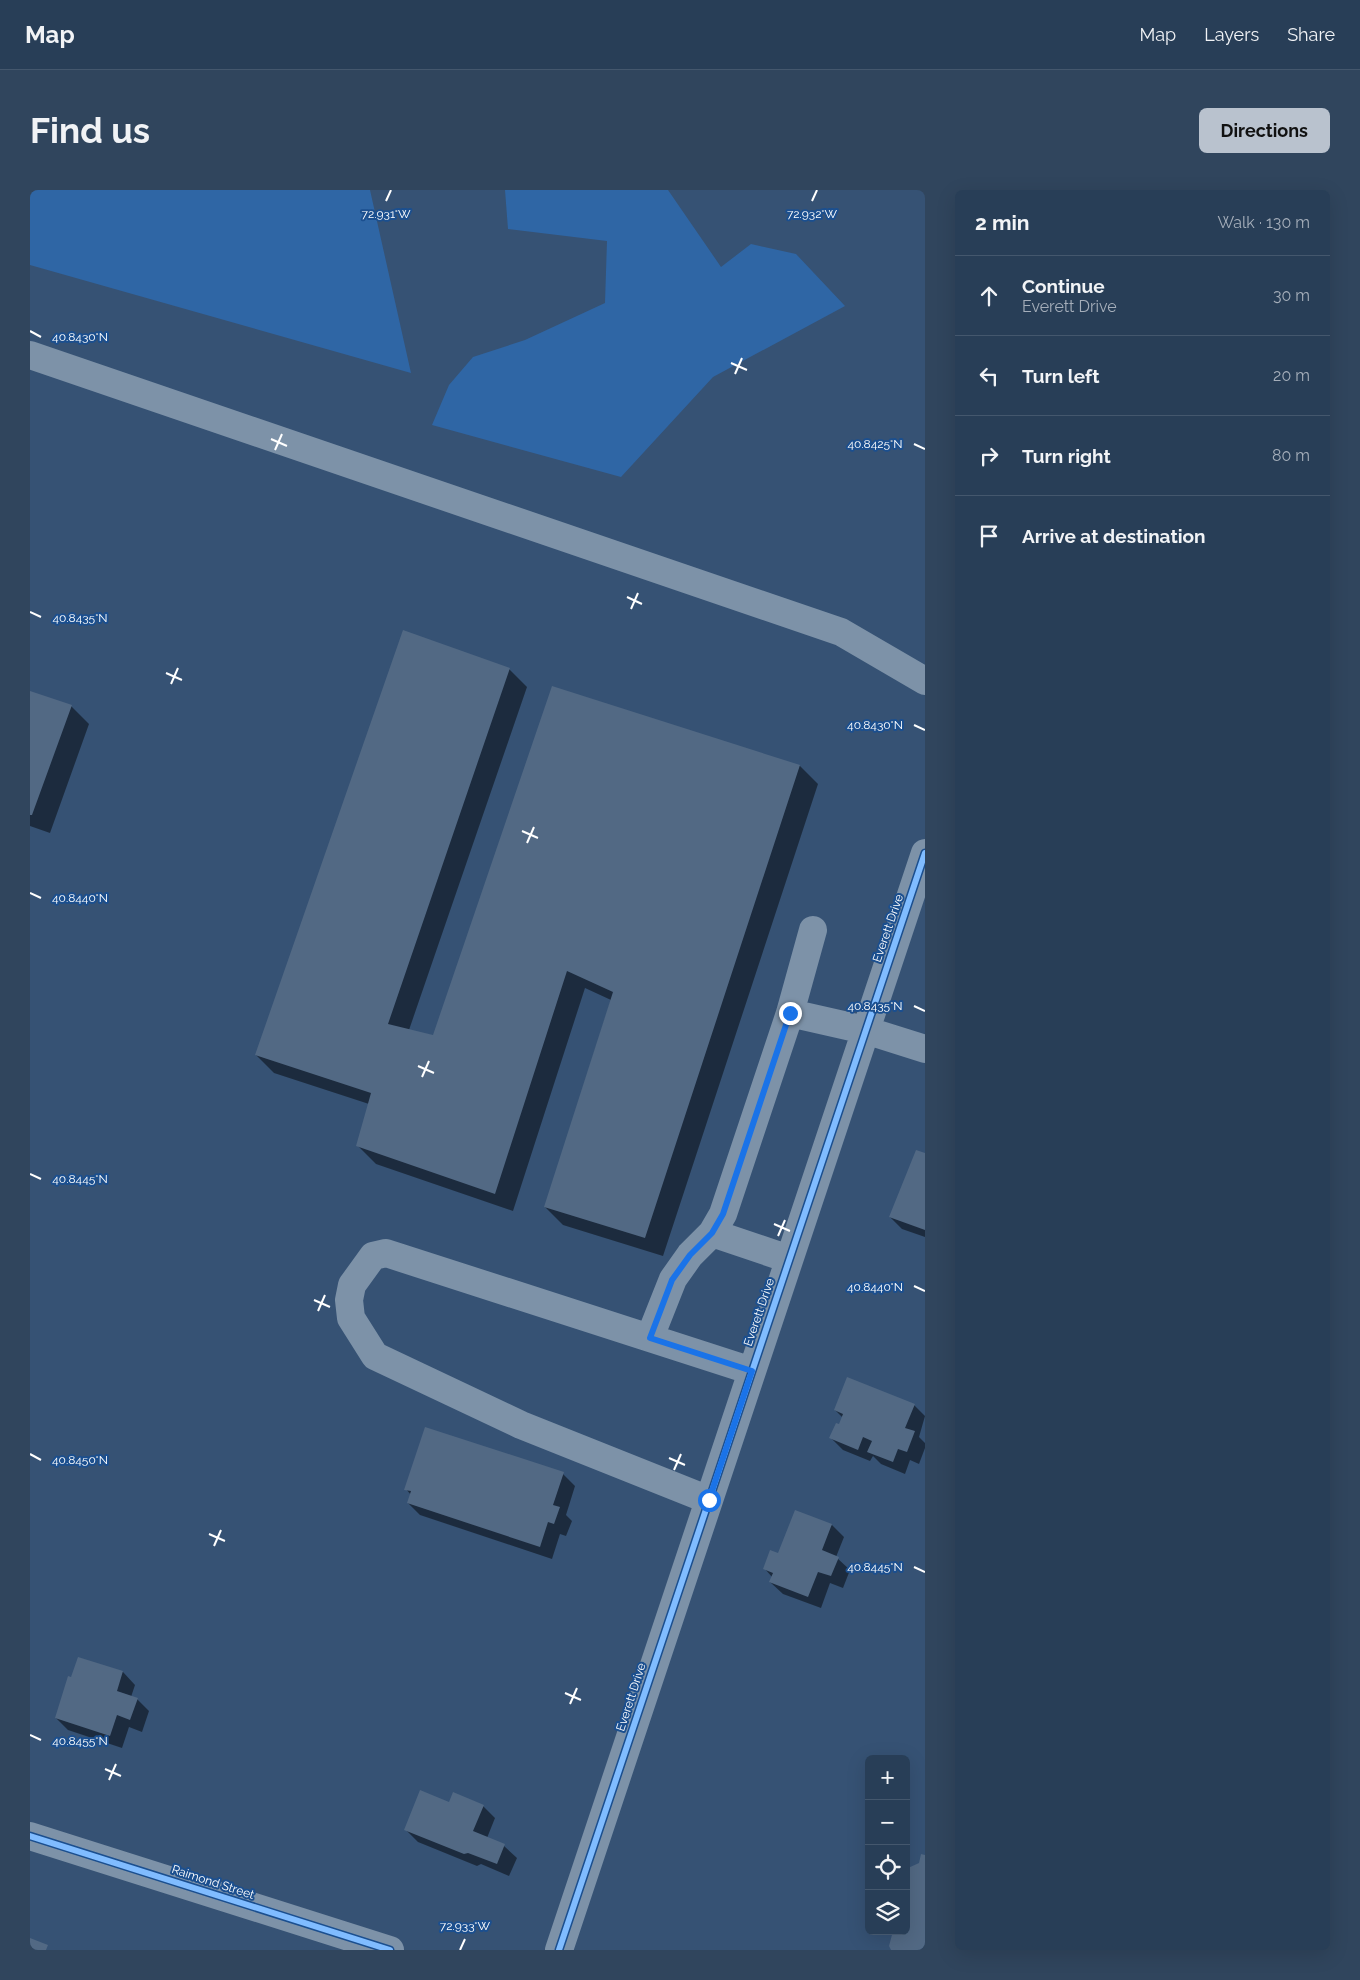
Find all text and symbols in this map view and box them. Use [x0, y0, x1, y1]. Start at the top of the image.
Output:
text: Map [25, 20, 75, 49]
text: Map [1140, 24, 1176, 45]
text: Layers [1204, 24, 1259, 45]
text: Share [1287, 24, 1335, 45]
button: Directions [1199, 108, 1330, 153]
text: Find us [30, 110, 150, 151]
text: 72.931°W [362, 207, 411, 221]
text: 72.932°W [787, 207, 838, 221]
text: 2 min [975, 210, 1029, 235]
text: Walk · 130 m [1217, 213, 1310, 232]
text: Continue [1022, 275, 1105, 297]
icon: ahead [975, 282, 1003, 310]
text: 30 m [1273, 286, 1310, 305]
text: Everett Drive [1022, 297, 1117, 316]
text: 40.8430°N [52, 330, 108, 344]
icon: left [975, 362, 1003, 390]
text: Turn left [1022, 365, 1099, 387]
text: 20 m [1273, 366, 1310, 385]
text: 40.8425°N [847, 437, 903, 451]
icon: right [975, 442, 1003, 470]
text: Turn right [1022, 445, 1111, 467]
text: 80 m [1272, 446, 1310, 465]
icon: arrive [975, 522, 1003, 550]
text: Arrive at destination [1022, 525, 1206, 547]
text: 40.8435°N [52, 611, 108, 625]
text: 40.8430°N [847, 718, 903, 732]
text: 40.8440°N [52, 891, 108, 905]
street label: Everett Drive [870, 892, 906, 964]
text: 40.8435°N [847, 999, 903, 1013]
route end [779, 1002, 802, 1025]
text: 40.8445°N [52, 1172, 108, 1186]
street label: Everett Drive [741, 1276, 777, 1348]
text: 40.8440°N [847, 1280, 903, 1294]
text: 40.8450°N [52, 1453, 108, 1467]
route start [698, 1489, 721, 1512]
text: 40.8445°N [847, 1560, 903, 1574]
street label: Everett Drive [613, 1661, 649, 1733]
text: 40.8455°N [52, 1734, 108, 1748]
map controls [865, 1755, 910, 1935]
button: + [865, 1755, 910, 1800]
button: − [865, 1800, 910, 1845]
button: locate [865, 1845, 910, 1890]
street label: Raimond Street [170, 1862, 256, 1902]
button: layers [865, 1890, 910, 1935]
text: 72.933°W [440, 1919, 491, 1933]

